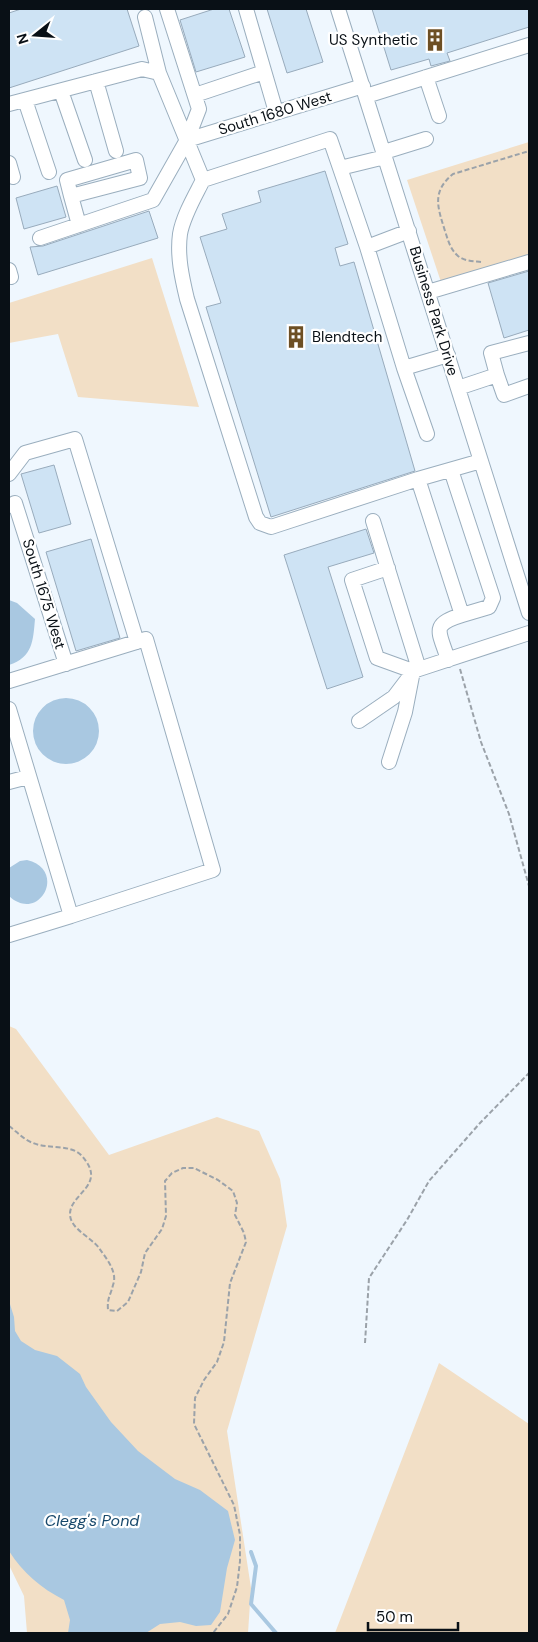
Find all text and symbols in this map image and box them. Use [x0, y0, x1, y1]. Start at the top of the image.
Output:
north arrow [10, 10, 60, 60]
building icon: US Synthetic [422, 27, 448, 53]
place label: US Synthetic [329, 30, 418, 50]
text: N [12, 31, 33, 46]
street label: South 1680 West [216, 86, 334, 140]
street label: Business Park Drive [405, 244, 463, 378]
building icon: Blendtech [283, 324, 309, 350]
place label: Blendtech [312, 327, 382, 347]
street label: South 1675 West [18, 536, 70, 652]
water label: Clegg's Pond [45, 1510, 140, 1531]
scale bar [368, 1600, 458, 1632]
text: 50 m [376, 1607, 413, 1627]

